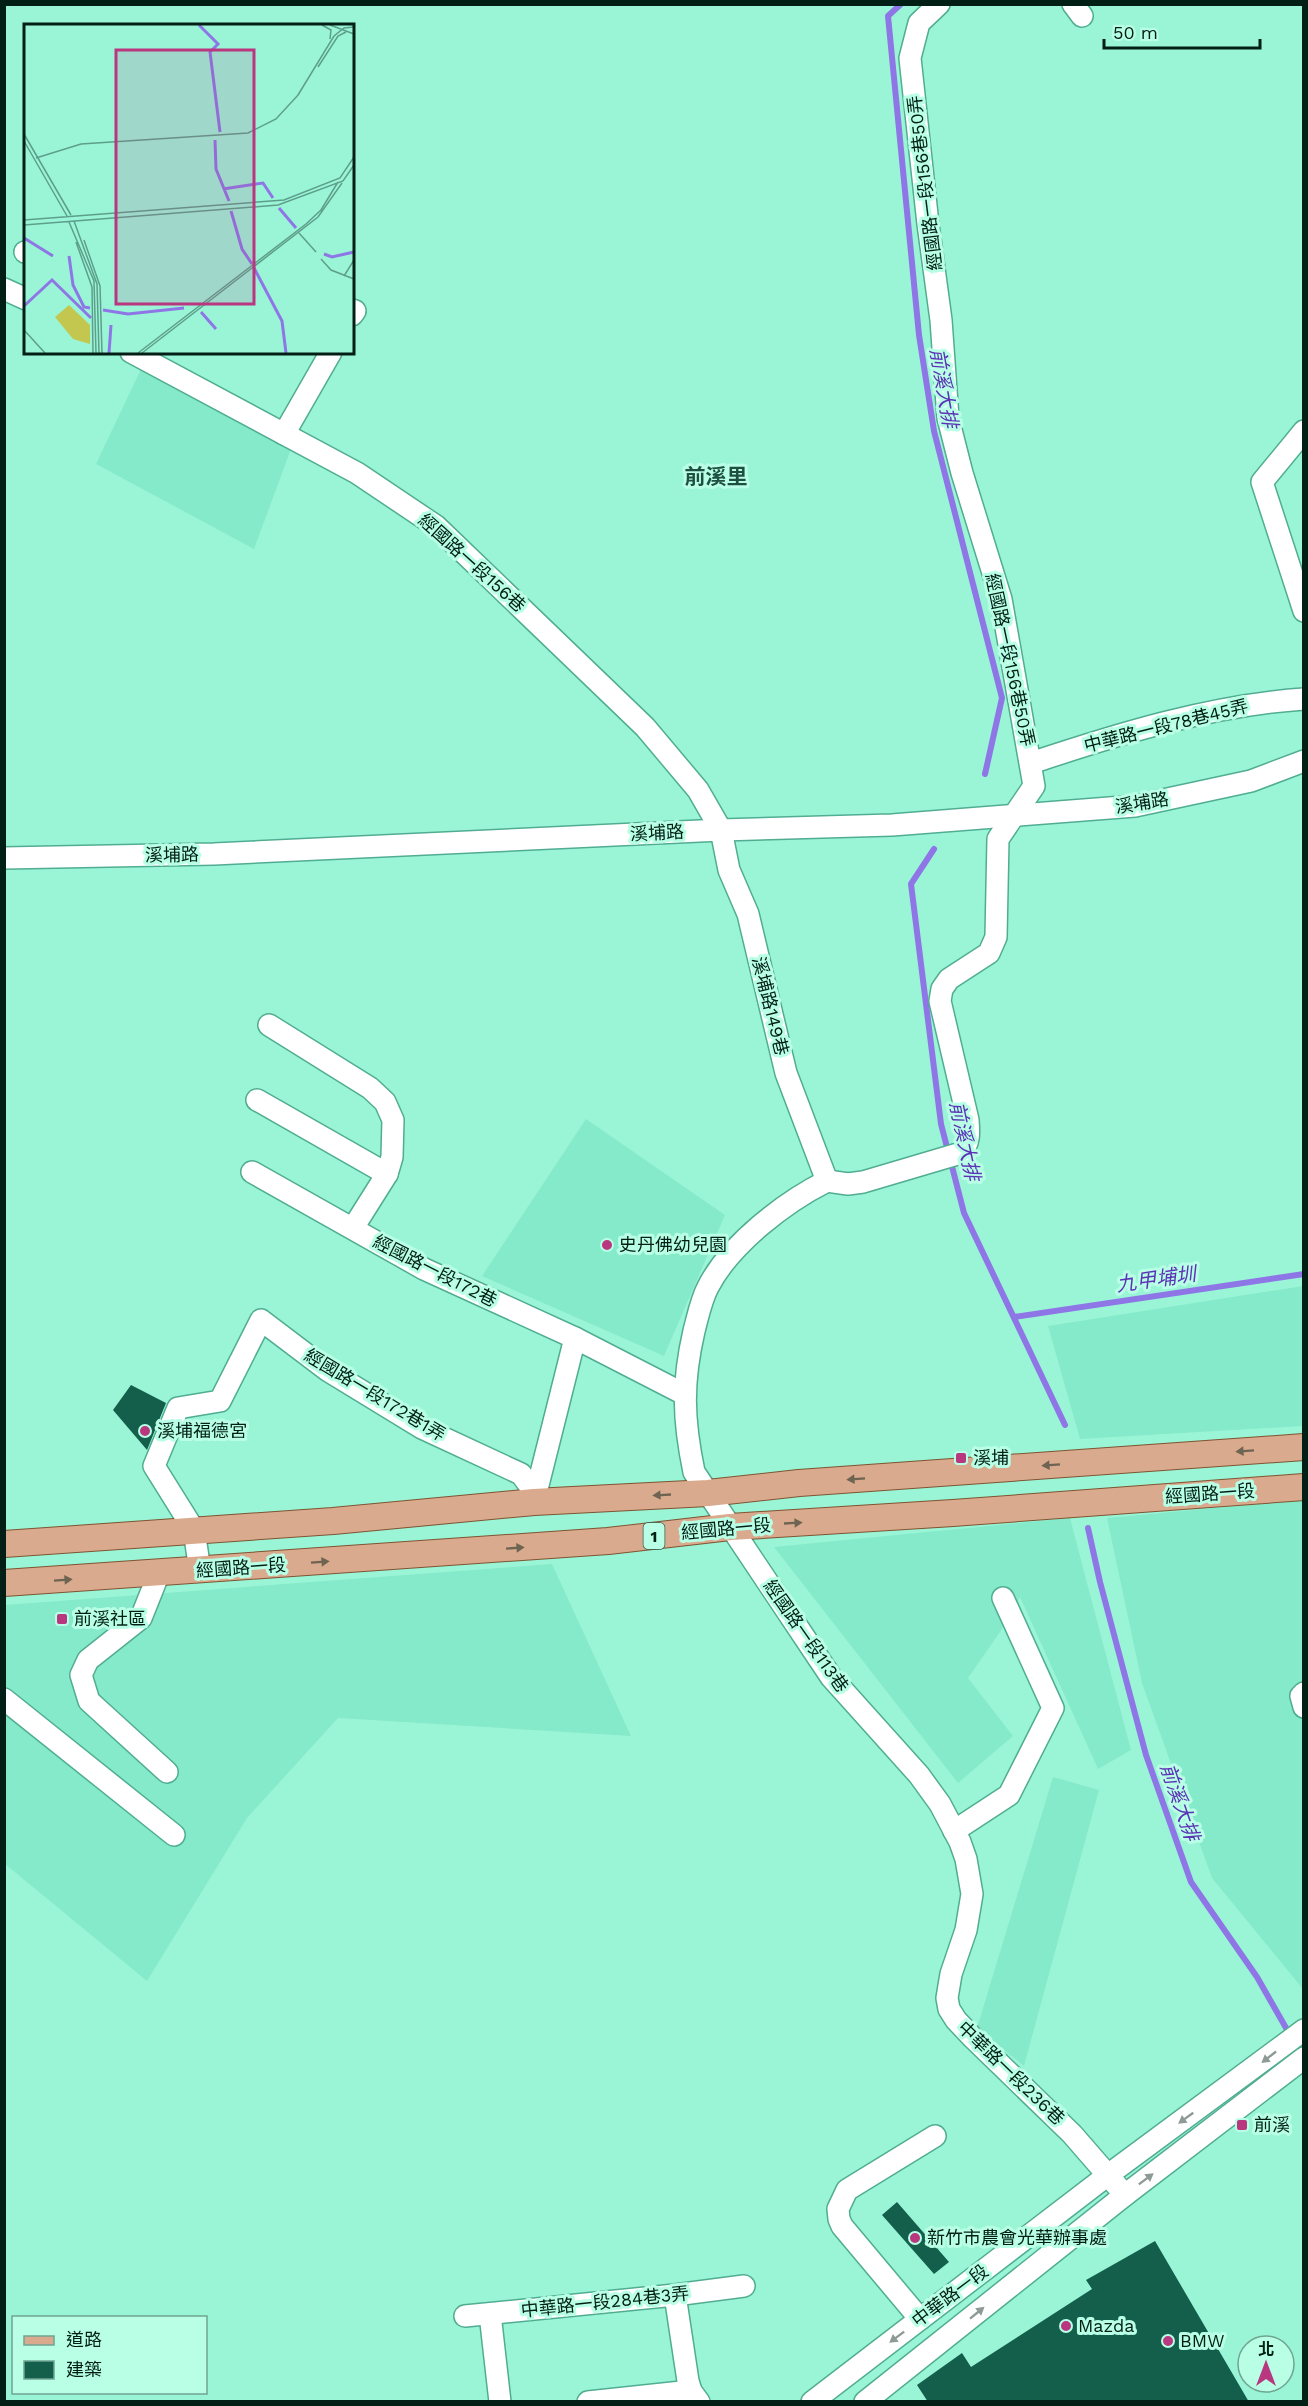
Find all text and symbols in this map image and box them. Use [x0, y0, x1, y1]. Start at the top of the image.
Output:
scale bar [1104, 12, 1260, 50]
text: 50 m [1113, 22, 1158, 43]
inset map [24, 24, 354, 354]
street label: 經國路一段156巷50弄 [903, 94, 946, 272]
water label: 前溪大排 [925, 347, 963, 432]
district label: 前溪里 [685, 464, 748, 489]
street label: 經國路一段156巷 [415, 509, 530, 616]
street label: 經國路一段156巷50弄 [982, 572, 1039, 748]
street label: 中華路一段78巷45弄 [1082, 695, 1250, 756]
street label: 溪埔路 [1114, 788, 1170, 817]
street label: 溪埔路 [629, 821, 684, 844]
street label: 溪埔路 [145, 844, 199, 865]
street label: 溪埔路149巷 [748, 954, 793, 1057]
water label: 前溪大排 [945, 1099, 986, 1186]
street label: 經國路一段172巷 [370, 1230, 500, 1311]
place label: 史丹佛幼兒園 [619, 1234, 727, 1255]
marker: 史丹佛幼兒園 [600, 1238, 614, 1252]
water label: 九甲埔圳 [1115, 1261, 1200, 1296]
street label: 經國路一段172巷1弄 [301, 1344, 450, 1445]
place label: 溪埔福德宮 [157, 1420, 247, 1441]
marker: 溪埔福德宮 [138, 1424, 152, 1438]
one-way arrow [1236, 1446, 1255, 1456]
place label: 溪埔 [973, 1447, 1009, 1468]
marker: 溪埔 [954, 1451, 968, 1465]
one-way arrow [1041, 1460, 1060, 1470]
one-way arrow [847, 1474, 866, 1484]
street label: 經國路一段 [1164, 1480, 1256, 1507]
one-way arrow [652, 1490, 671, 1499]
street label: 經國路一段 [680, 1514, 772, 1543]
one-way arrow [783, 1518, 802, 1528]
road number: 1 [644, 1523, 664, 1549]
one-way arrow [505, 1544, 524, 1553]
street label: 經國路一段 [195, 1554, 287, 1581]
one-way arrow [311, 1558, 330, 1567]
one-way arrow [53, 1575, 72, 1584]
street label: 經國路一段113巷 [760, 1575, 853, 1696]
place label: 前溪社區 [74, 1608, 146, 1629]
marker: 前溪社區 [55, 1612, 69, 1626]
water label: 前溪大排 [1156, 1760, 1205, 1847]
street label: 中華路一段236巷 [954, 2016, 1069, 2129]
one-way arrow [1261, 2050, 1276, 2062]
one-way arrow [1179, 2112, 1195, 2124]
place label: 前溪 [1254, 2114, 1290, 2135]
marker: 前溪 [1235, 2118, 1249, 2132]
one-way arrow [1138, 2172, 1154, 2185]
place label: 新竹市農會光華辦事處 [927, 2227, 1107, 2248]
marker: 新竹市農會光華辦事處 [908, 2231, 922, 2245]
street label: 中華路一段 [907, 2260, 992, 2331]
street label: 中華路一段284巷3弄 [520, 2282, 690, 2321]
one-way arrow [969, 2307, 984, 2319]
place label: Mazda [1078, 2315, 1134, 2336]
legend [12, 2316, 207, 2394]
marker: Mazda [1059, 2319, 1073, 2333]
text: 道路 [66, 2329, 102, 2350]
one-way arrow [889, 2330, 904, 2342]
place label: BMW [1180, 2330, 1224, 2351]
marker: BMW [1161, 2334, 1175, 2348]
north arrow [1236, 2334, 1296, 2394]
text: 北 [1258, 2340, 1274, 2359]
text: 建築 [66, 2359, 102, 2380]

